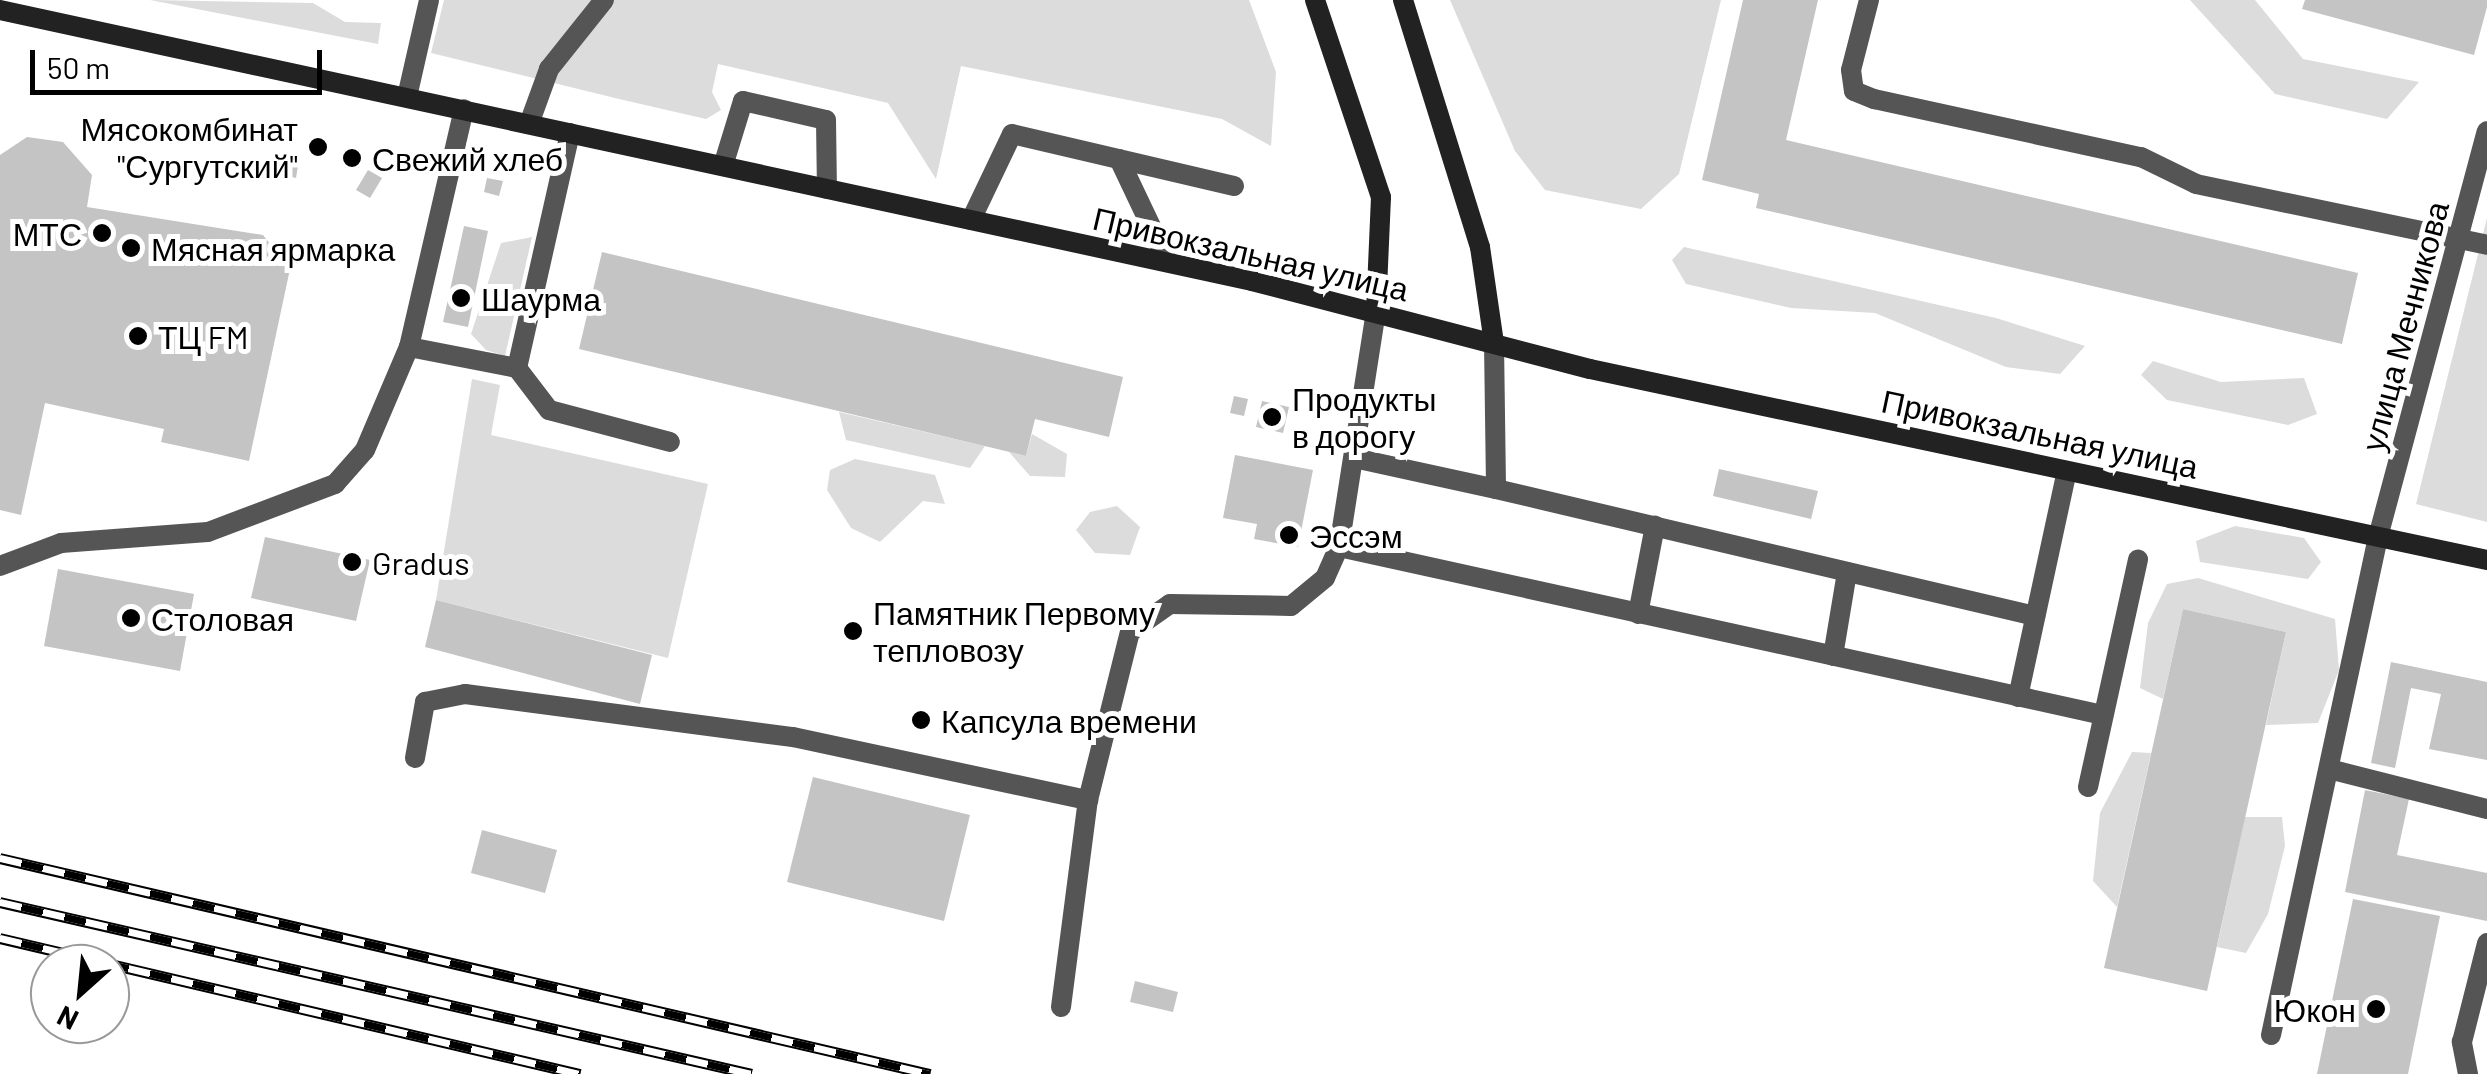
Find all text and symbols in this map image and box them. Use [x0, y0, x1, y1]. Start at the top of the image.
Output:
scale bar [35, 30, 328, 92]
text: 50 m [47, 49, 110, 85]
place label: Мясокомбинат "Сургутский" [80, 110, 298, 185]
marker: Мясокомбинат "Сургутский" [307, 136, 329, 158]
place label: Свежий хлеб [372, 139, 563, 177]
marker: Свежий хлеб [341, 147, 363, 169]
street label: улица Мечникова [2352, 197, 2456, 455]
street label: Привокзальная улица [1090, 198, 1412, 308]
place label: МТС [13, 214, 82, 252]
marker: МТС [91, 222, 113, 244]
place label: Мясная ярмарка [151, 229, 395, 267]
marker: Мясная ярмарка [120, 237, 142, 259]
place label: Шаурма [481, 279, 601, 317]
marker: Шаурма [450, 287, 472, 309]
place label: ТЦ FM [158, 317, 249, 355]
marker: ТЦ FM [127, 325, 149, 347]
place label: Продукты в дорогу [1292, 380, 1437, 455]
street label: Привокзальная улица [1878, 381, 2202, 485]
marker: Продукты в дорогу [1261, 406, 1283, 428]
place label: Эссэм [1309, 516, 1403, 554]
marker: Эссэм [1278, 524, 1300, 546]
place label: Gradus [372, 543, 470, 581]
marker: Gradus [341, 551, 363, 573]
place label: Памятник Первому тепловозу [873, 594, 1155, 669]
place label: Столовая [151, 599, 294, 637]
marker: Столовая [120, 607, 142, 629]
marker: Памятник Первому тепловозу [842, 620, 864, 642]
place label: Капсула времени [941, 701, 1197, 739]
marker: Капсула времени [910, 709, 932, 731]
north arrow [30, 944, 130, 1044]
place label: Юкон [2274, 990, 2356, 1028]
marker: Юкон [2365, 998, 2387, 1020]
text: N [51, 1000, 83, 1038]

